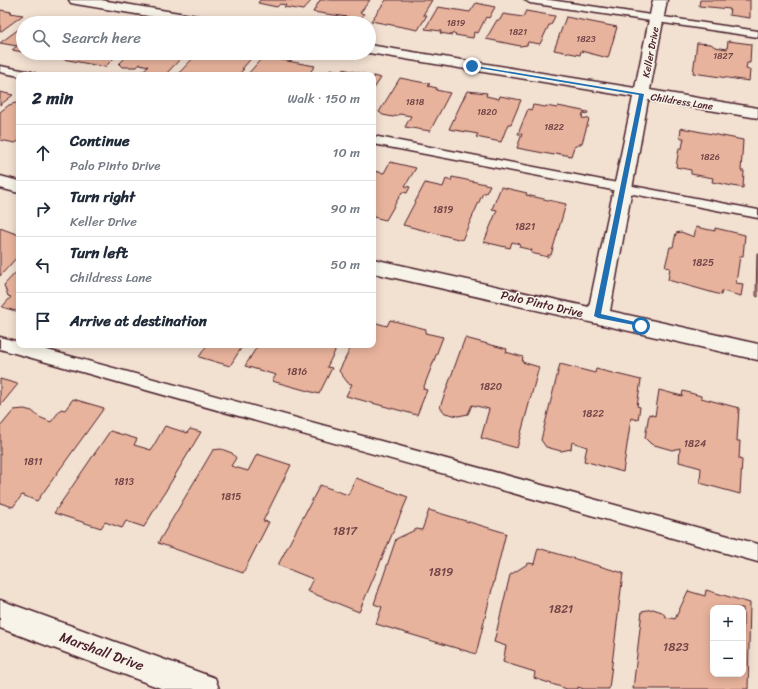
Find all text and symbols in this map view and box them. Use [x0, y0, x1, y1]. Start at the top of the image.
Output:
house number: 1819 [447, 15, 466, 31]
search box [16, 16, 376, 60]
house number: 1821 [509, 24, 527, 40]
text: Search here [62, 25, 141, 51]
street label: Keller Drive [637, 25, 665, 79]
icon: search [30, 27, 52, 49]
house number: 1823 [576, 31, 596, 47]
house number: 1827 [713, 48, 734, 64]
route end [463, 57, 481, 75]
text: 2 min [32, 83, 73, 113]
text: Walk · 150 m [287, 87, 360, 110]
street label: Childress Lane [649, 88, 714, 116]
house number: 1818 [406, 94, 425, 110]
house number: 1820 [477, 104, 497, 120]
house number: 1822 [544, 119, 564, 135]
text: Continue [70, 128, 130, 154]
text: 10 m [333, 141, 360, 164]
icon: ahead [32, 142, 54, 164]
house number: 1826 [700, 149, 720, 165]
text: Palo Pinto Drive [70, 154, 161, 177]
text: Turn right [70, 184, 135, 210]
text: 90 m [330, 197, 360, 220]
icon: right [32, 198, 54, 220]
house number: 1819 [433, 201, 453, 219]
text: Keller Drive [70, 210, 137, 233]
house number: 1821 [515, 218, 535, 236]
text: Turn left [70, 240, 128, 266]
text: 50 m [330, 253, 360, 276]
icon: left [32, 254, 54, 276]
house number: 1825 [692, 254, 714, 272]
text: Childress Lane [70, 266, 152, 289]
street label: Palo Pinto Drive [499, 284, 585, 324]
text: Arrive at destination [70, 308, 207, 334]
icon: arrive [32, 310, 54, 332]
route start [632, 317, 650, 335]
house number: 1816 [287, 363, 307, 381]
house number: 1820 [480, 378, 502, 396]
house number: 1822 [582, 405, 604, 423]
house number: 1824 [684, 435, 706, 453]
house number: 1811 [24, 453, 42, 471]
house number: 1813 [114, 473, 135, 491]
house number: 1815 [221, 488, 241, 506]
house number: 1817 [333, 520, 358, 542]
house number: 1819 [429, 561, 453, 583]
house number: 1821 [549, 598, 573, 620]
map controls [710, 605, 746, 677]
button: + [710, 605, 746, 641]
street label: Marshall Drive [56, 625, 148, 678]
house number: 1823 [663, 636, 689, 658]
button: − [710, 641, 746, 677]

